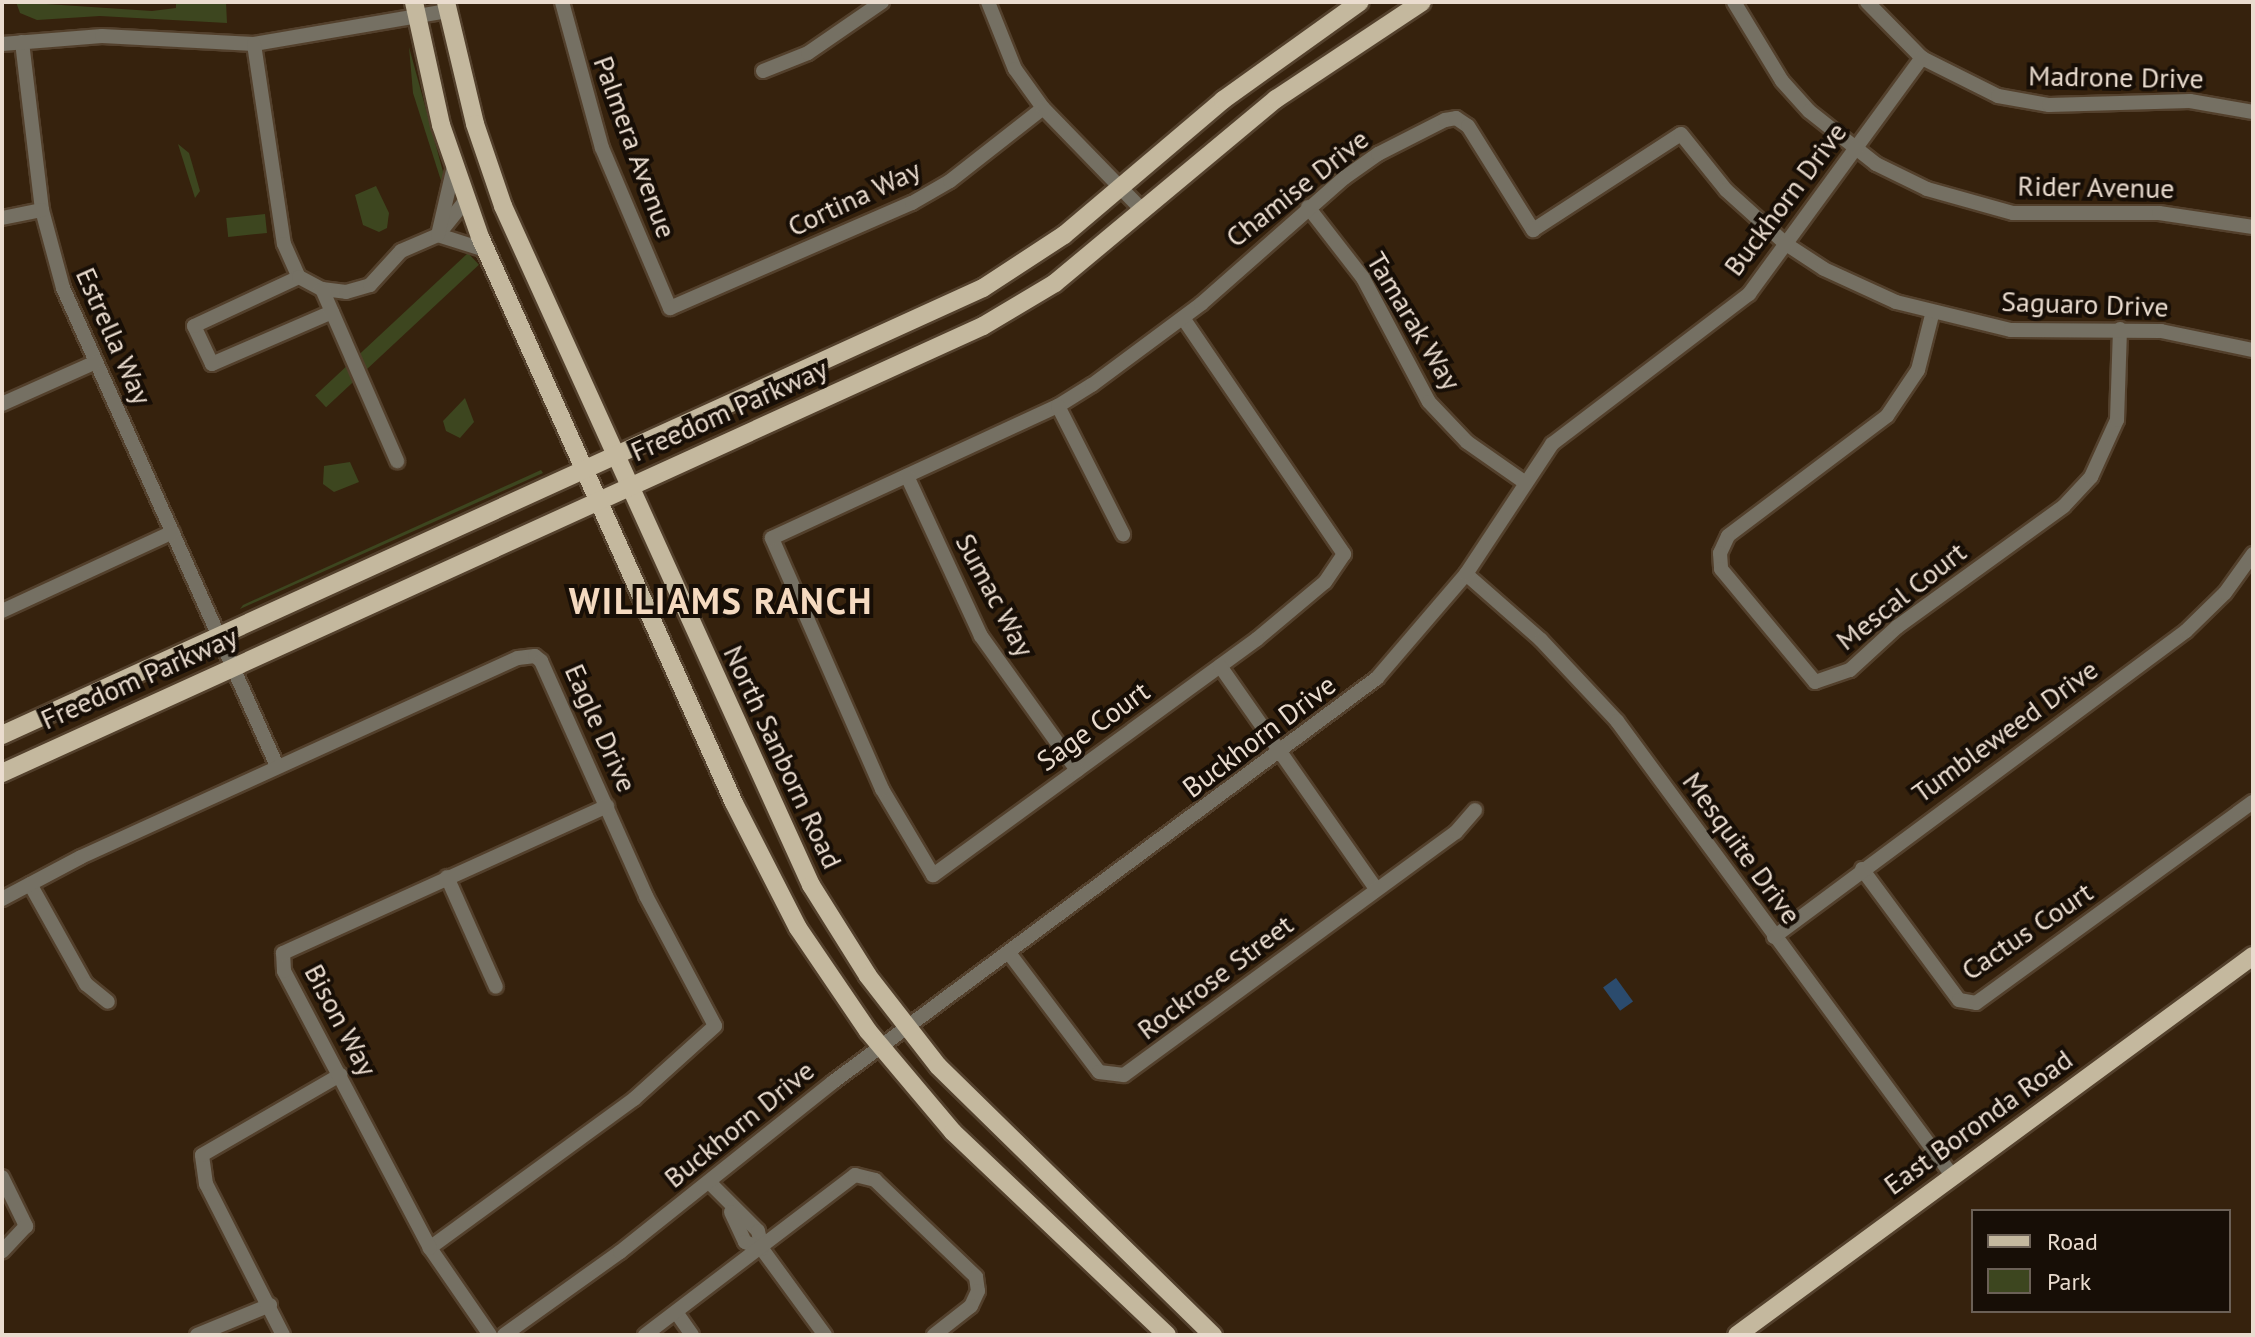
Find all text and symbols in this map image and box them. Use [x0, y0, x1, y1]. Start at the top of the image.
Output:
street label: Palmera Avenue [586, 51, 684, 243]
street label: Madrone Drive [2028, 59, 2204, 95]
street label: Buckhorn Drive [1717, 116, 1853, 282]
street label: Chamise Drive [1219, 122, 1375, 254]
street label: Cortina Way [782, 153, 926, 243]
street label: Rider Avenue [2017, 169, 2175, 205]
street label: Tamarak Way [1359, 245, 1469, 397]
street label: Estrella Way [69, 262, 159, 410]
street label: Saguaro Drive [2001, 284, 2169, 324]
street label: Freedom Parkway [626, 352, 832, 468]
street label: Sumac Way [948, 527, 1042, 663]
street label: Mescal Court [1829, 535, 1973, 657]
district label: WILLIAMS RANCH [569, 579, 873, 623]
street label: Freedom Parkway [36, 620, 242, 736]
street label: North Sanborn Road [717, 640, 849, 874]
street label: Tumbleweed Drive [1906, 652, 2104, 810]
street label: Eagle Drive [558, 659, 644, 797]
street label: Buckhorn Drive [1176, 668, 1342, 804]
street label: Sage Court [1030, 674, 1156, 778]
street label: Mesquite Drive [1676, 766, 1808, 930]
street label: Cactus Court [1955, 875, 2099, 987]
street label: Rockrose Street [1131, 908, 1299, 1046]
street label: Bison Way [297, 958, 385, 1082]
street label: East Boronda Road [1877, 1042, 2079, 1202]
street label: Buckhorn Drive [657, 1053, 821, 1195]
legend [1971, 1209, 2231, 1313]
text: Road [2047, 1226, 2098, 1257]
text: Park [2047, 1266, 2091, 1297]

